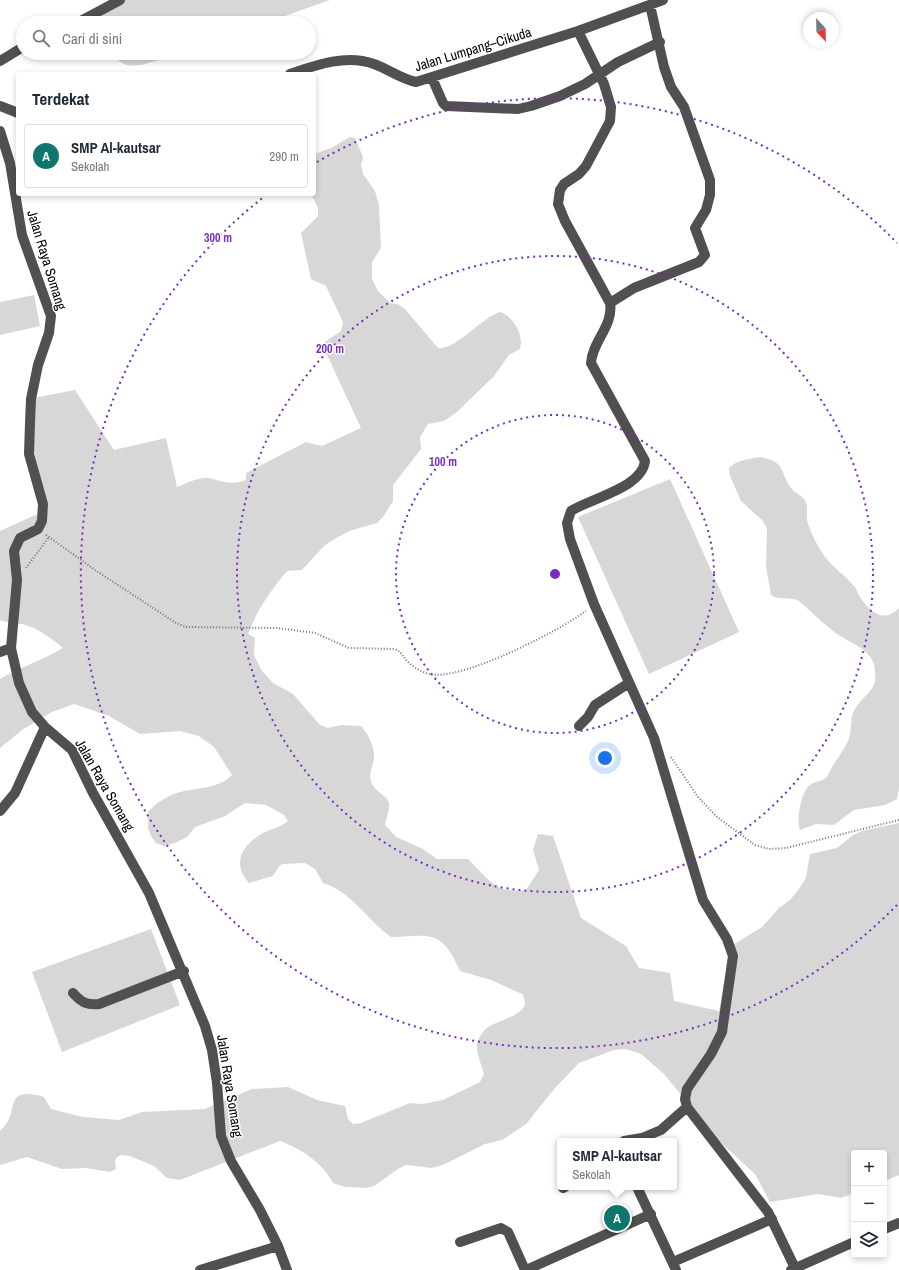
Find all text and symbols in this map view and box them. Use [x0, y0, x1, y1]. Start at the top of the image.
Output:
north arrow [803, 12, 839, 48]
search box [16, 16, 316, 60]
street label: Jalan Lumpang–Cikuda [412, 22, 534, 75]
icon: search [30, 27, 52, 49]
text: Cari di sini [62, 28, 122, 49]
text: Terdekat [32, 87, 89, 110]
text: SMP Al-kautsar [71, 137, 161, 158]
text: A [42, 148, 50, 165]
text: 290 m [269, 148, 299, 165]
text: Sekolah [71, 158, 110, 175]
street label: Jalan Raya Somang [23, 208, 71, 313]
text: 300 m [204, 230, 232, 246]
text: 200 m [316, 341, 344, 357]
text: 100 m [429, 454, 457, 470]
centre of rings [548, 567, 562, 581]
street label: Jalan Raya Somang [71, 736, 139, 835]
your location [595, 748, 615, 768]
street label: Jalan Raya Somang [213, 1034, 247, 1139]
popup [557, 1138, 677, 1190]
text: SMP Al-kautsar [572, 1145, 662, 1166]
map controls [851, 1150, 887, 1258]
button: + [851, 1150, 887, 1186]
text: Sekolah [572, 1166, 611, 1183]
button: − [851, 1186, 887, 1222]
pin: A [604, 1203, 630, 1233]
button: layers [851, 1222, 887, 1258]

